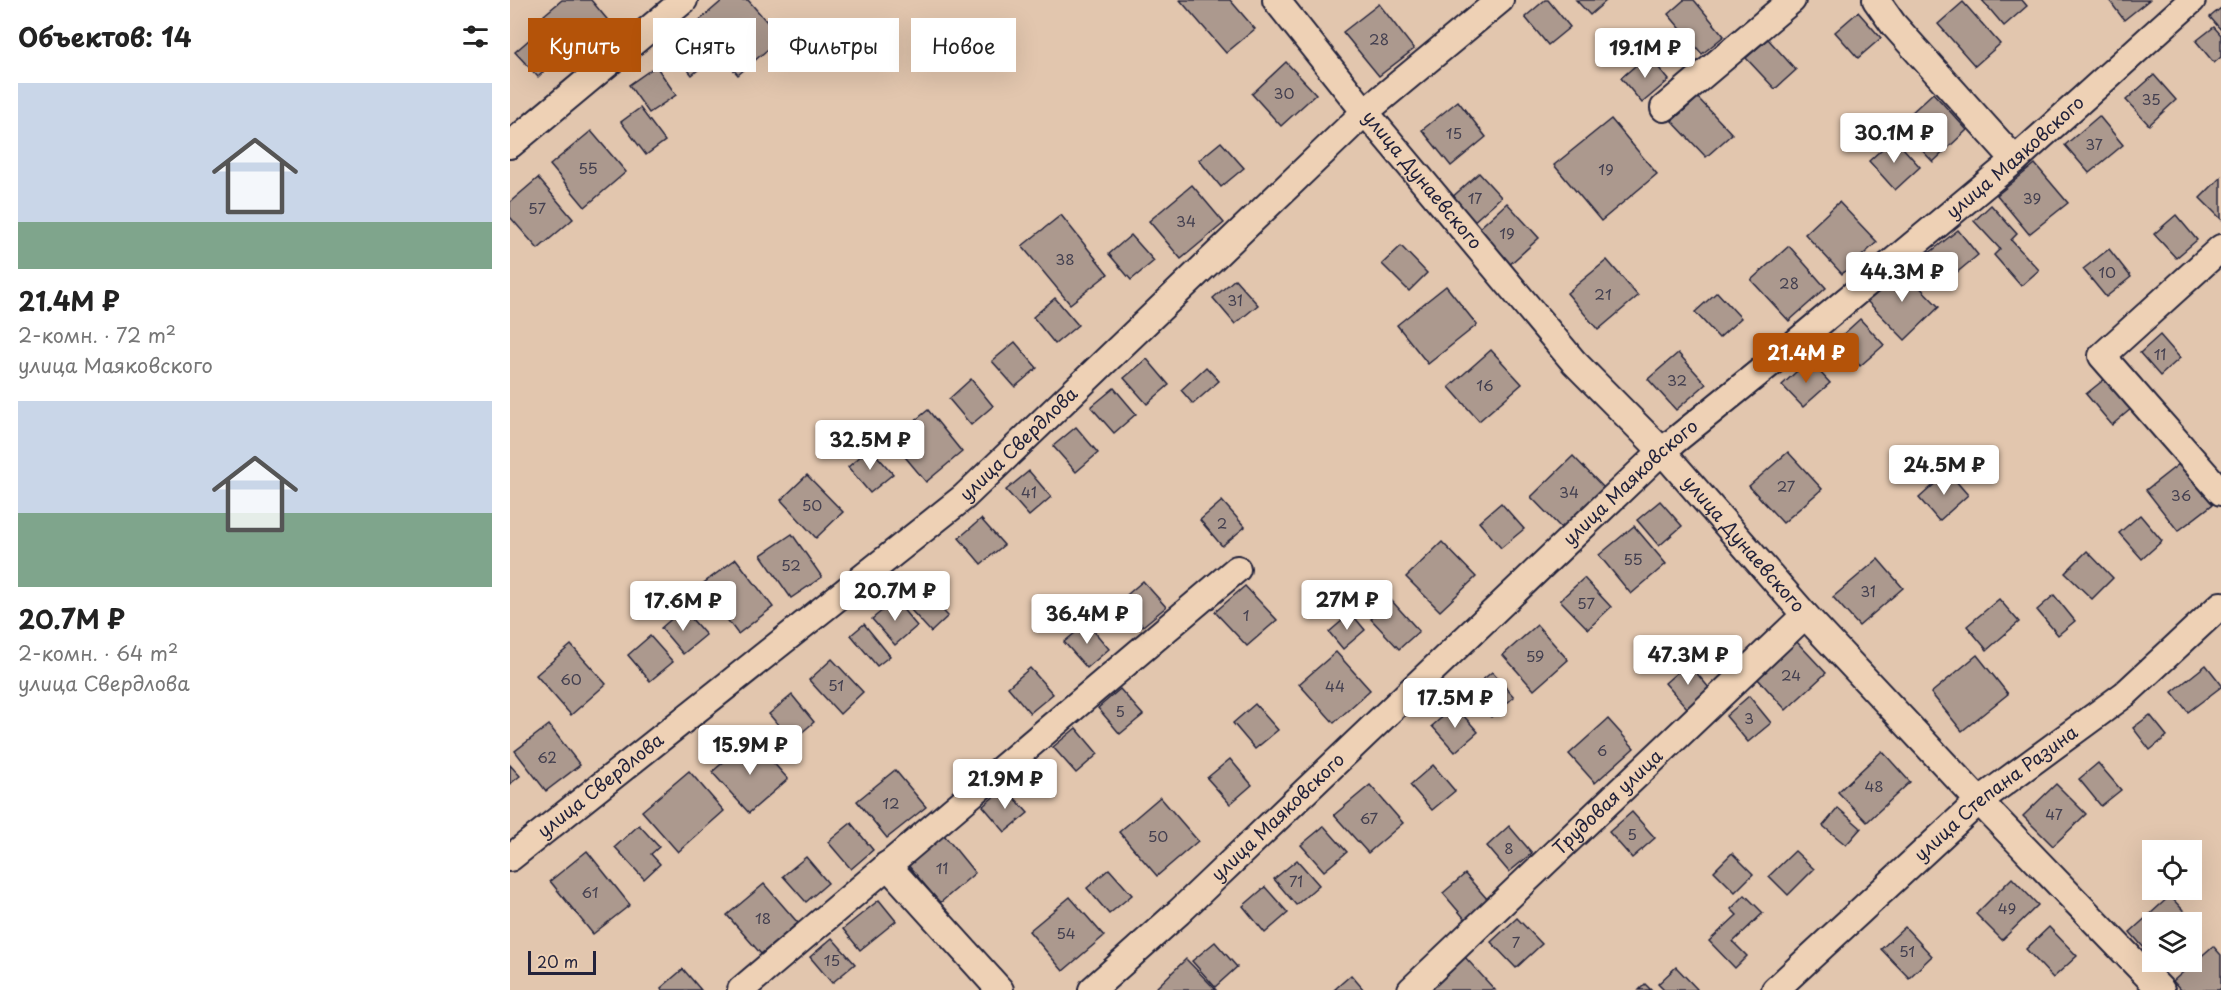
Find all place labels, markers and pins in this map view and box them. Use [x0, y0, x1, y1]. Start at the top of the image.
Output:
pin: 19.1M ₽ [1590, 28, 1700, 79]
pin: 30.1M ₽ [1839, 113, 1949, 164]
pin: 44.3M ₽ [1847, 252, 1957, 303]
pin: 21.4M ₽ [1751, 333, 1861, 384]
pin: 32.5M ₽ [815, 420, 925, 471]
pin: 24.5M ₽ [1889, 445, 1999, 496]
pin: 20.7M ₽ [840, 571, 950, 622]
pin: 27M ₽ [1305, 580, 1389, 631]
pin: 17.6M ₽ [628, 581, 738, 632]
pin: 36.4M ₽ [1032, 594, 1142, 645]
pin: 47.3M ₽ [1633, 635, 1743, 686]
pin: 17.5M ₽ [1400, 678, 1510, 729]
pin: 15.9M ₽ [695, 725, 805, 776]
pin: 21.9M ₽ [950, 759, 1060, 810]

